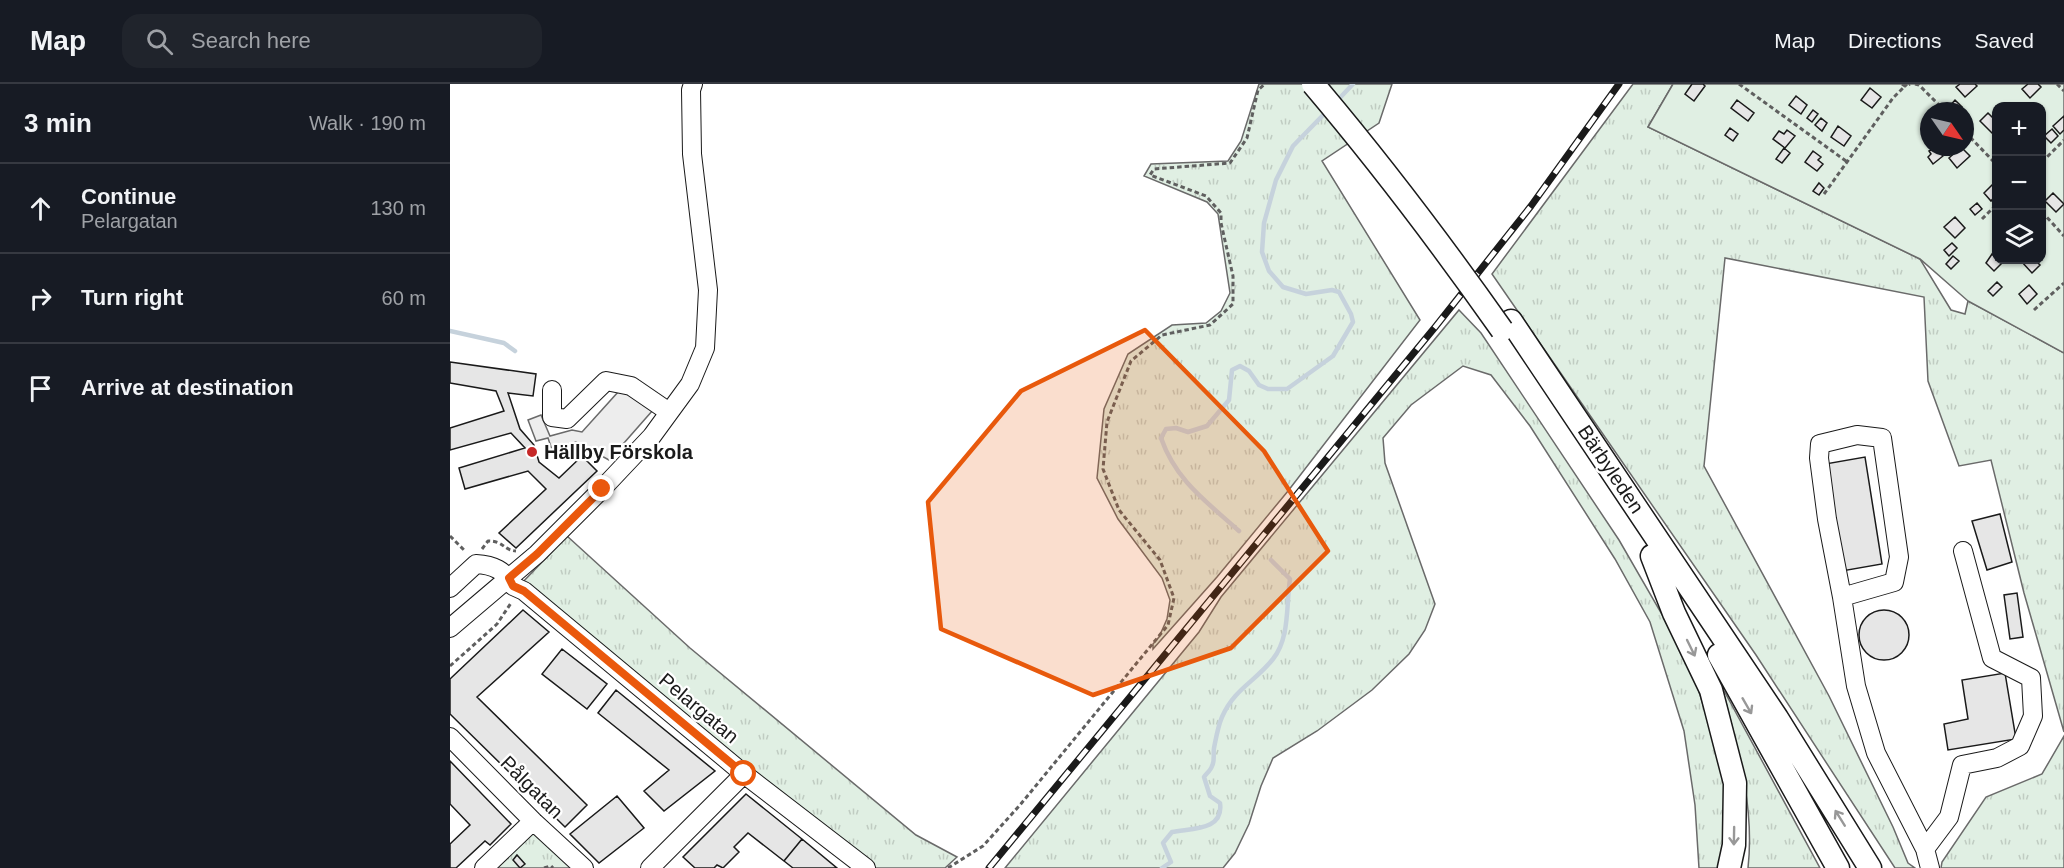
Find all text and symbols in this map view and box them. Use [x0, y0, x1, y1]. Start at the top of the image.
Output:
search box [122, 14, 542, 68]
text: Map [30, 25, 86, 56]
icon: search [143, 25, 176, 58]
text: Search here [191, 28, 311, 53]
text: Map [1774, 29, 1815, 52]
text: Directions [1848, 29, 1941, 52]
text: Saved [1974, 29, 2034, 52]
north arrow [1920, 102, 1974, 156]
map controls [1992, 102, 2046, 264]
button: + [1992, 102, 2046, 156]
text: 3 min [24, 108, 92, 138]
text: Walk · 190 m [309, 112, 426, 134]
button: − [1992, 156, 2046, 210]
text: Continue [81, 184, 176, 209]
icon: ahead [24, 192, 57, 225]
text: 130 m [370, 197, 426, 219]
text: Pelargatan [81, 210, 178, 232]
button: layers [1992, 210, 2046, 264]
icon: right [24, 282, 57, 315]
text: Turn right [81, 285, 183, 310]
text: 60 m [382, 287, 426, 309]
icon: arrive [24, 372, 57, 405]
text: Arrive at destination [81, 375, 294, 400]
street label: Bärbyleden [1574, 421, 1648, 517]
place label: Hällby Förskola [544, 441, 694, 463]
marker: Hällby Förskola [525, 445, 539, 459]
route end [588, 475, 614, 501]
one-way arrow [1686, 639, 1698, 657]
street label: Pelargatan [655, 668, 743, 748]
one-way arrow [1742, 696, 1753, 714]
street label: Pålgatan [496, 751, 568, 823]
route start [730, 760, 756, 786]
one-way arrow [1833, 810, 1845, 827]
one-way arrow [1728, 825, 1740, 845]

